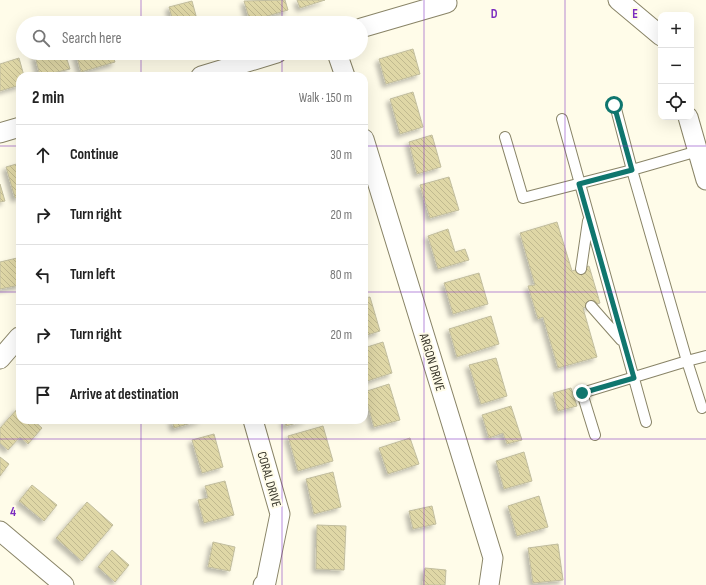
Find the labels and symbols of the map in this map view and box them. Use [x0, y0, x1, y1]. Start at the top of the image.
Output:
text: D [491, 6, 498, 22]
text: E [632, 6, 638, 22]
route start [605, 96, 623, 114]
street label: ARGON DRIVE [415, 331, 448, 393]
route end [573, 384, 591, 402]
street label: CORAL DRIVE [253, 450, 285, 509]
text: 4 [10, 504, 16, 520]

